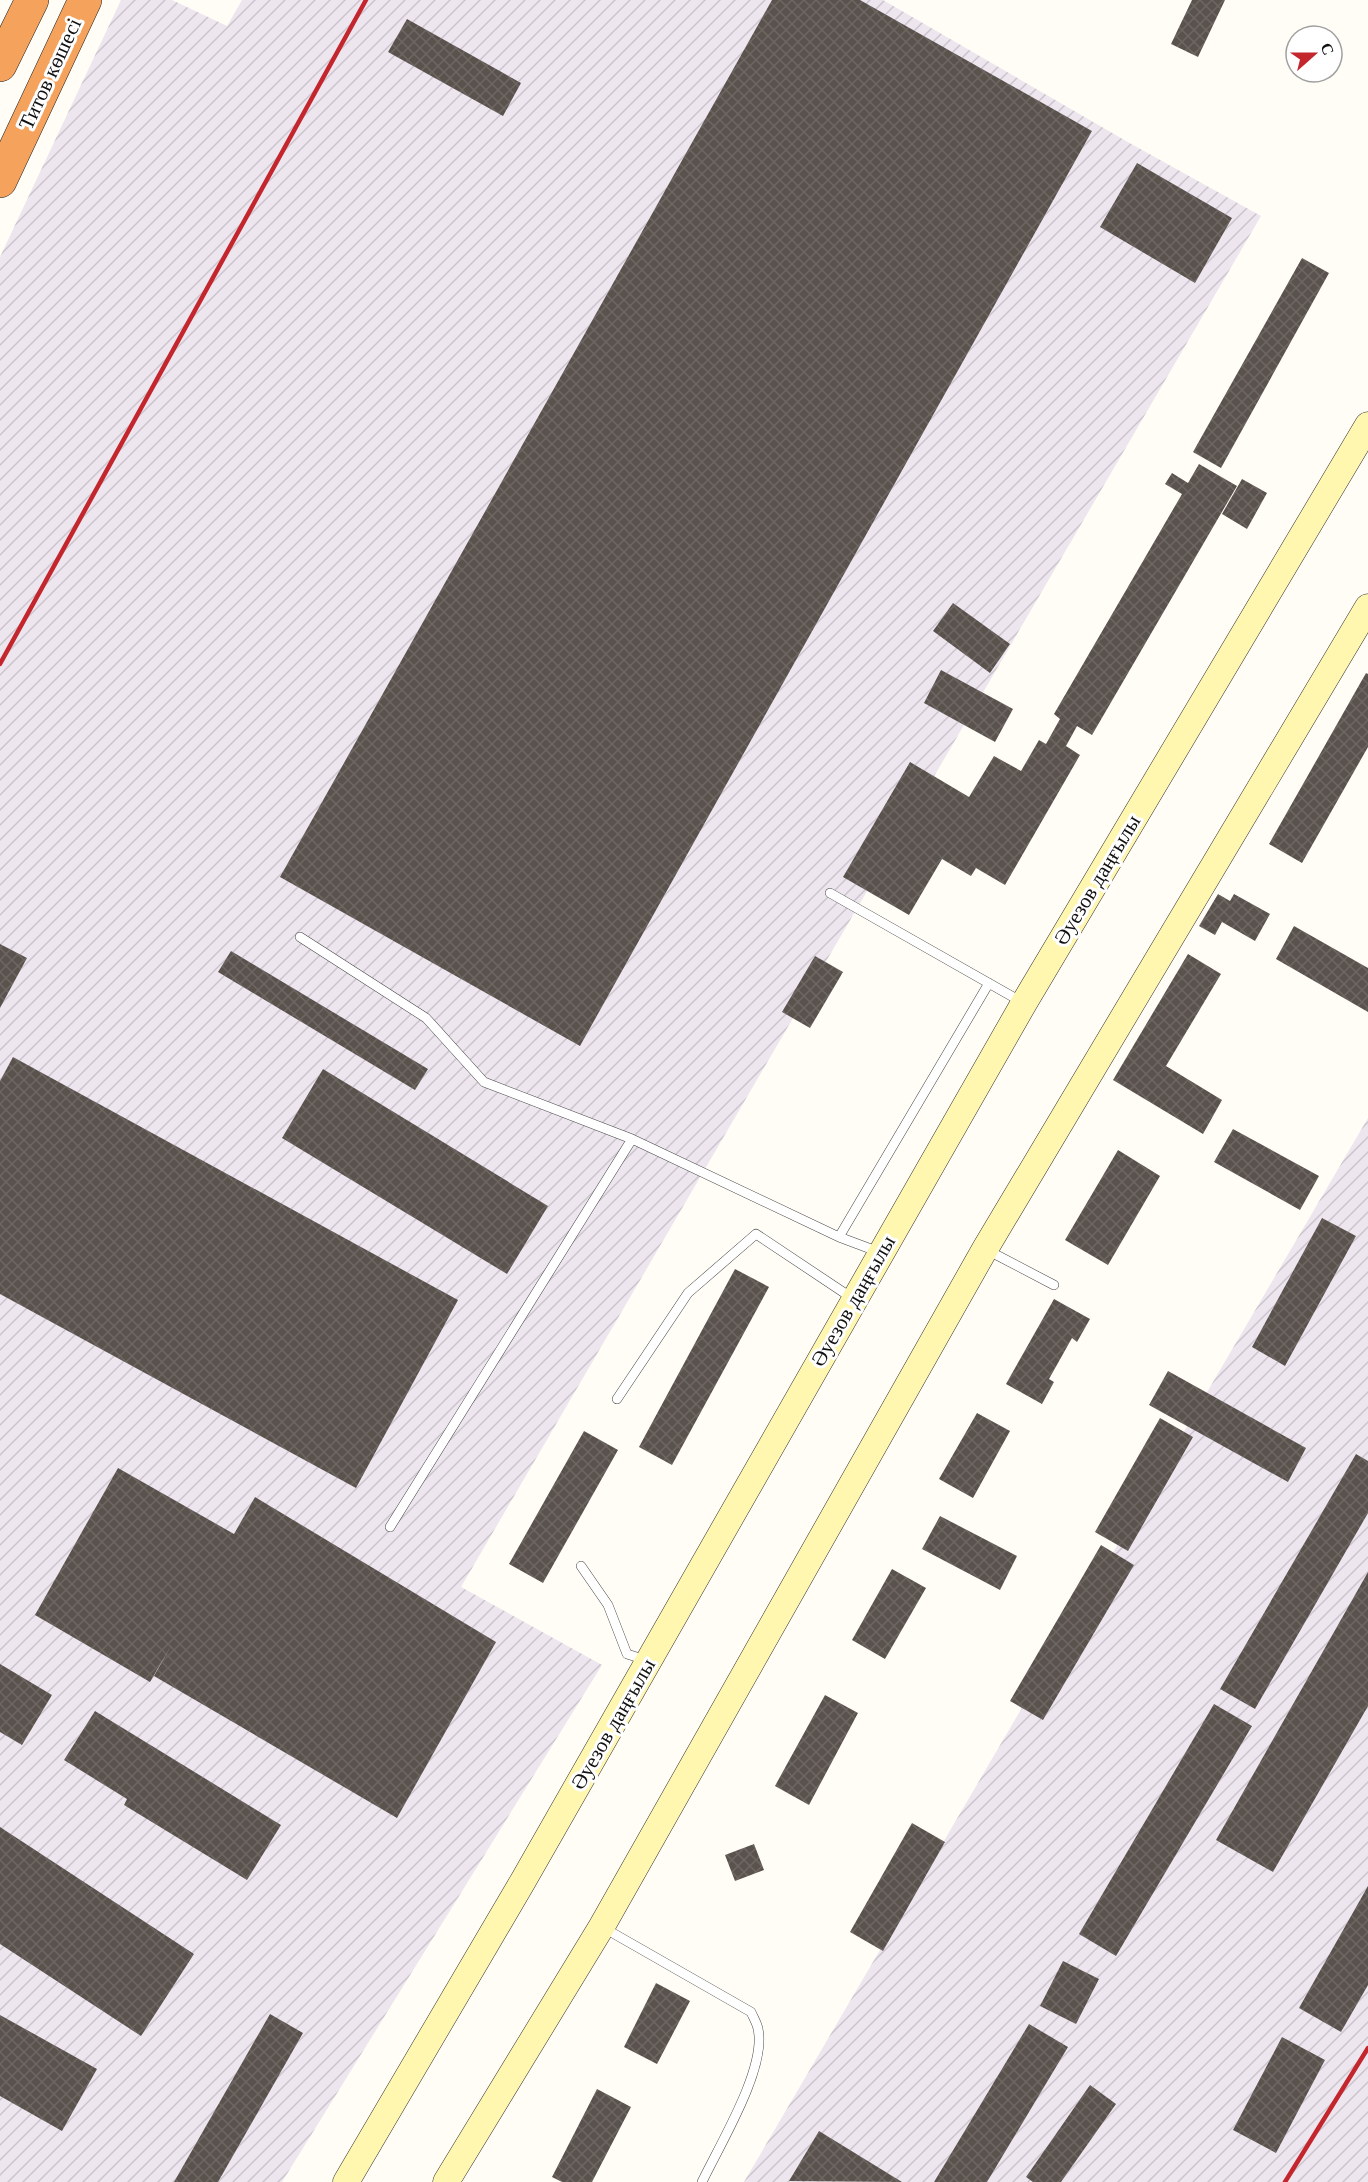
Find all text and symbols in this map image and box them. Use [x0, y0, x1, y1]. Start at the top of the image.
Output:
street label: Титов көшесі [14, 14, 86, 133]
north arrow [1284, 24, 1344, 84]
text: С [1318, 40, 1338, 57]
street label: Әуезов даңғылы [1049, 811, 1145, 949]
street label: Әуезов даңғылы [806, 1231, 900, 1371]
street label: Әуезов даңғылы [566, 1654, 660, 1794]

